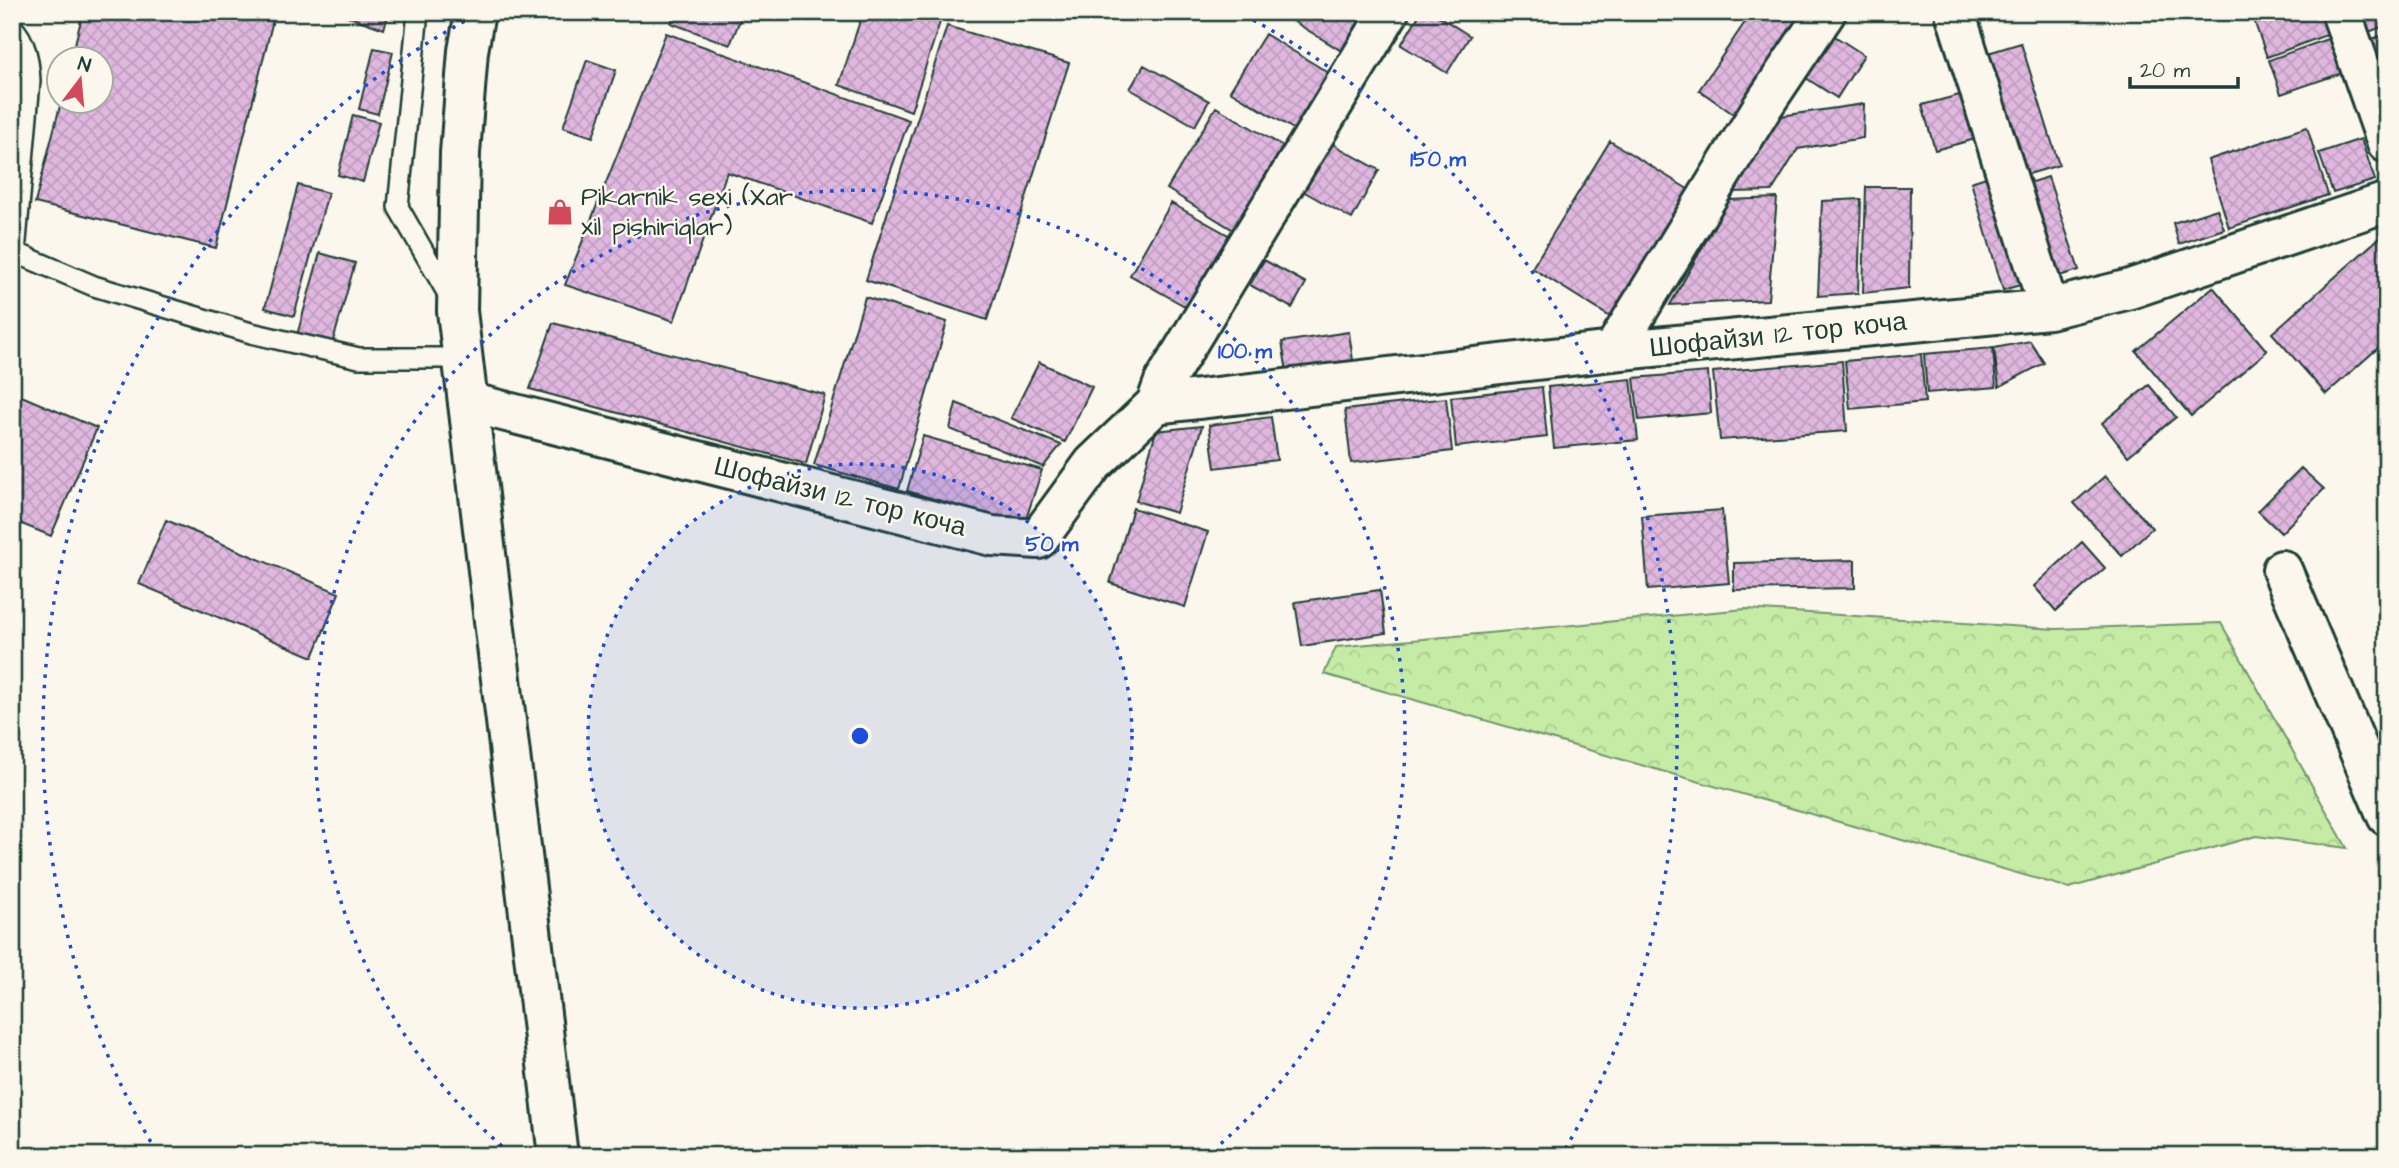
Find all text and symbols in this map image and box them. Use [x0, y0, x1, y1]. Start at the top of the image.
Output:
north arrow [46, 46, 116, 116]
scale bar [2130, 46, 2238, 90]
text: N [75, 50, 94, 80]
text: 20 m [2140, 56, 2191, 85]
text: 150 m [1410, 145, 1466, 174]
place label: Pikarnik sexi (Xar xil pishiriqlar) [581, 179, 793, 245]
shop icon: Pikarnik sexi (Xar xil pishiriqlar) [545, 197, 575, 227]
street label: Шофайзи 12 тор коча [1647, 304, 1909, 366]
text: 100 m [1218, 337, 1273, 366]
street label: Шофайзи 12 тор коча [710, 448, 970, 546]
text: 50 m [1026, 530, 1079, 559]
centre of rings [848, 724, 872, 748]

